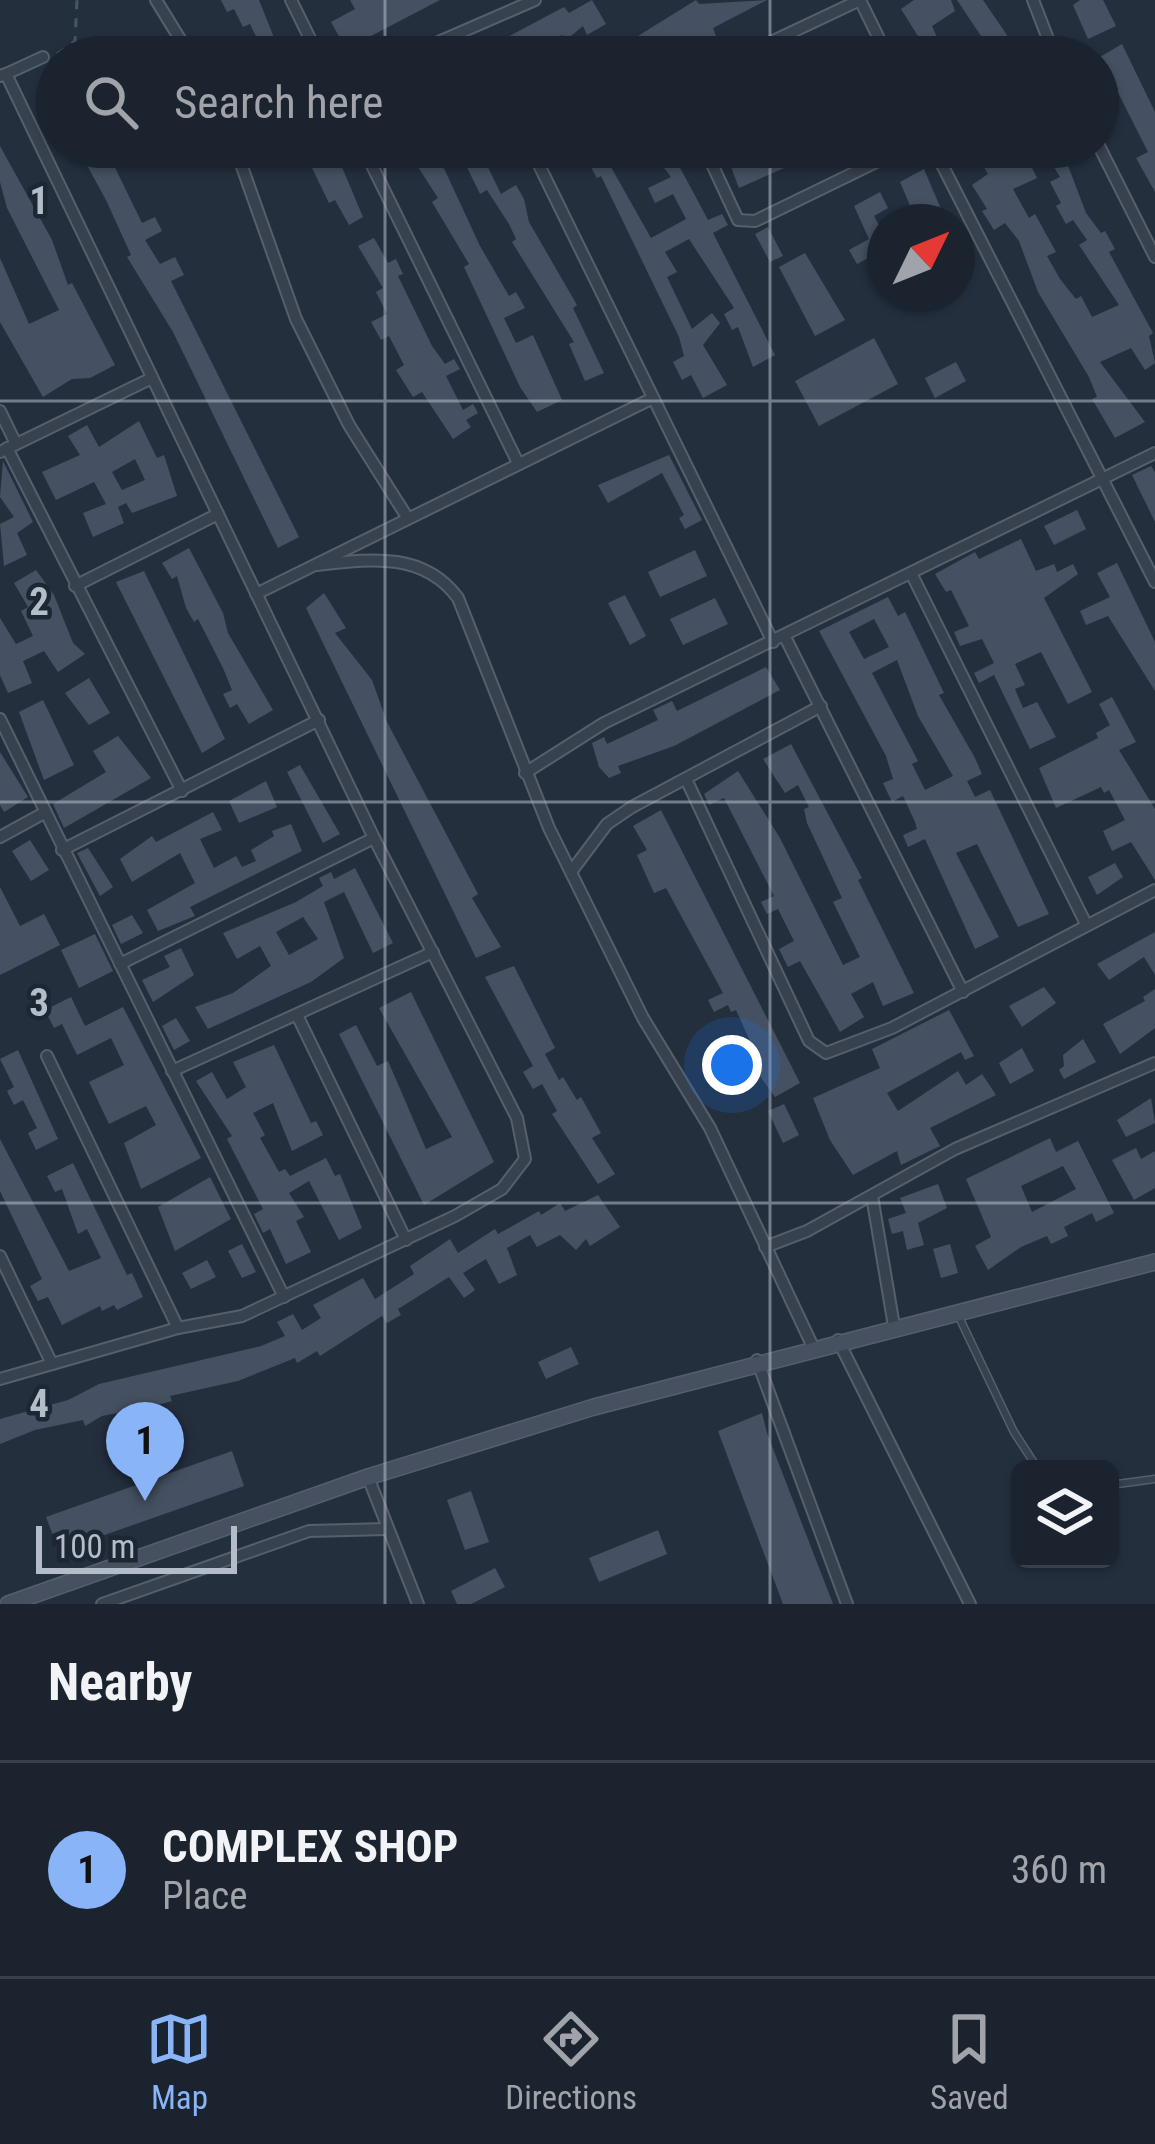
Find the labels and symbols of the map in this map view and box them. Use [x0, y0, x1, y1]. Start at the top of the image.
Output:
text: 1 [29, 178, 49, 224]
north arrow [867, 204, 975, 312]
text: 2 [29, 579, 49, 625]
text: 3 [29, 980, 49, 1026]
your location [702, 1035, 762, 1095]
text: 4 [29, 1381, 49, 1427]
pin: 1 [106, 1402, 184, 1501]
scale bar [36, 1520, 237, 1573]

